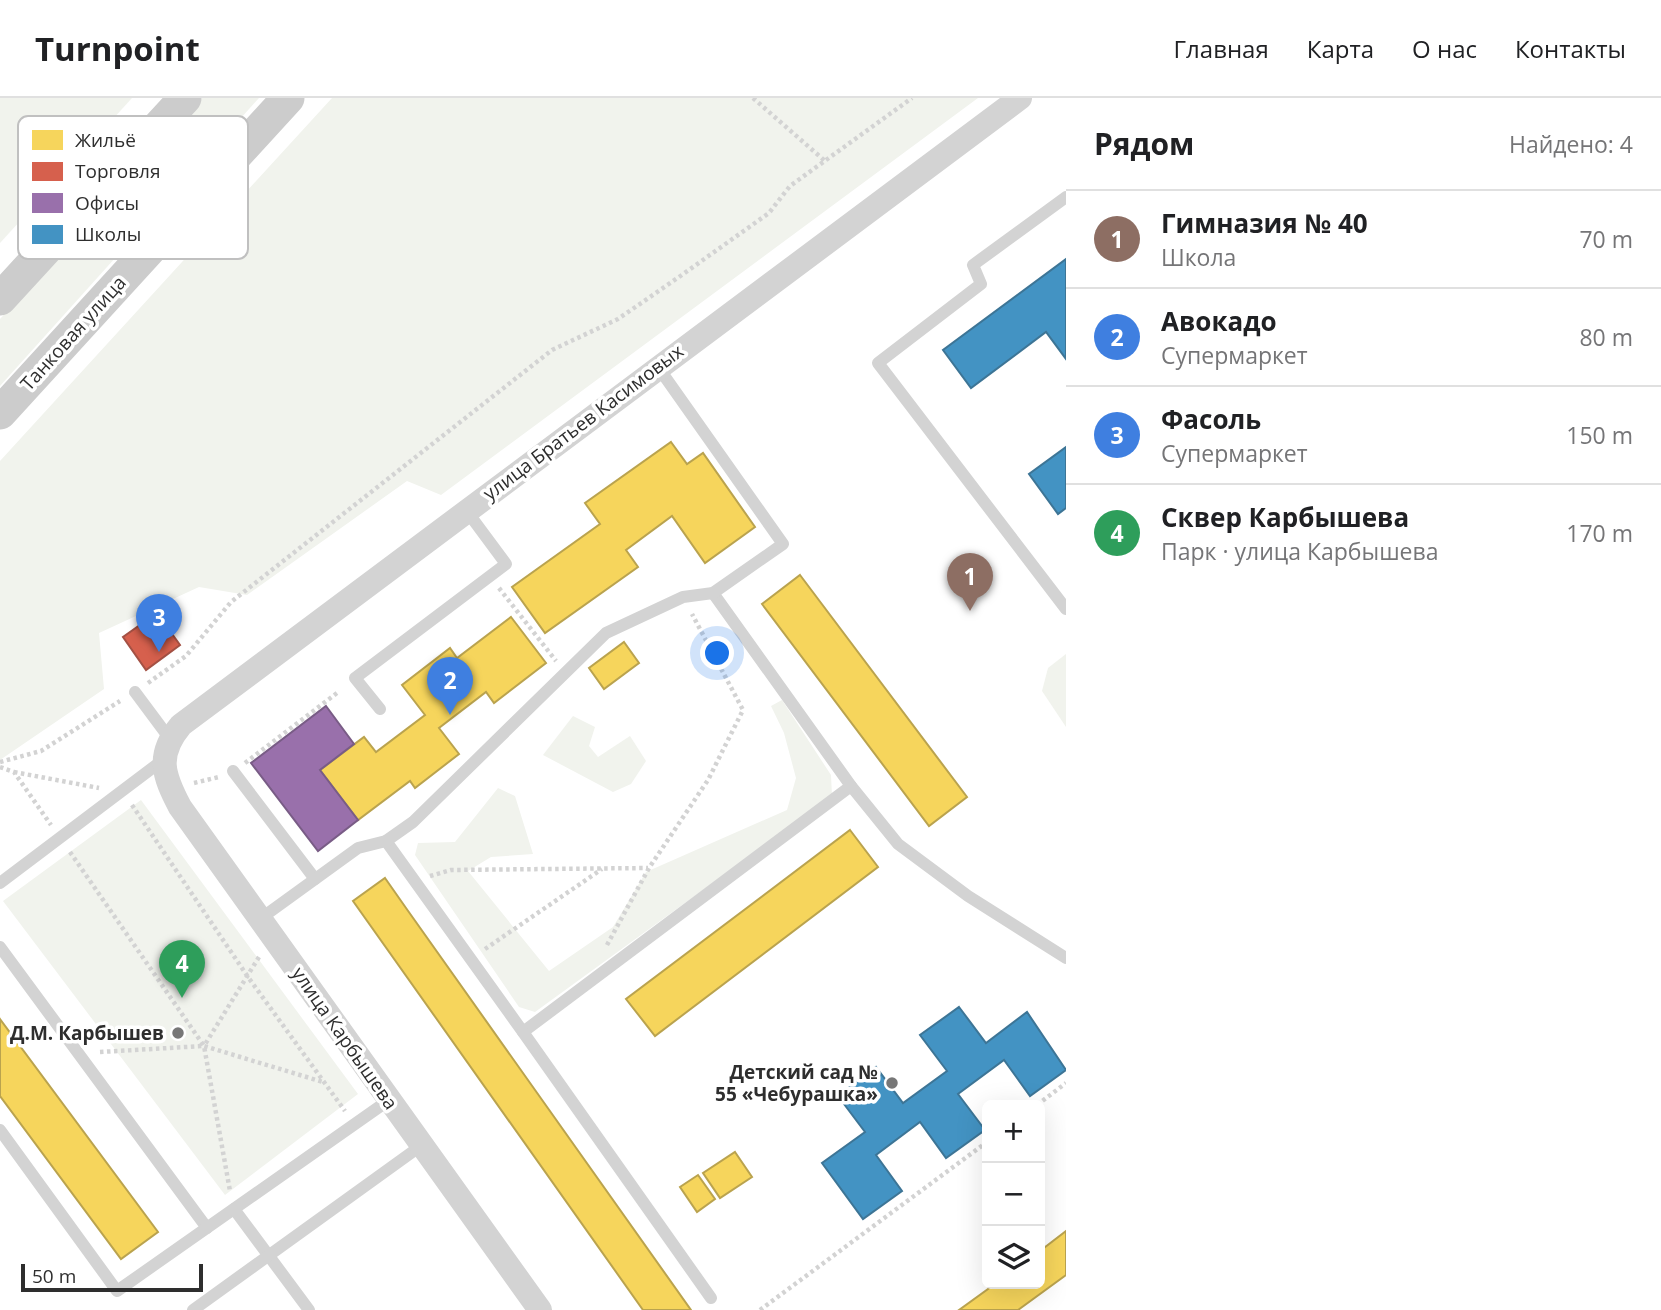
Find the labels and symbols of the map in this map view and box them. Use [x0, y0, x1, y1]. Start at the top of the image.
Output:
legend [18, 116, 248, 259]
text: Жильё [75, 127, 136, 153]
text: Торговля [75, 158, 160, 184]
text: Офисы [75, 190, 139, 216]
text: Школы [75, 221, 141, 247]
street label: Танковая улица [14, 270, 132, 396]
street label: улица Братьев Касимовых [478, 338, 688, 506]
pin: 1 [947, 553, 993, 611]
pin: 3 [136, 594, 182, 652]
your location [700, 636, 734, 670]
pin: 2 [427, 657, 473, 715]
pin: 4 [159, 940, 205, 998]
street label: улица Карбышева [286, 962, 404, 1114]
place label: Д.М. Карбышев [10, 1020, 164, 1046]
marker: Д.М. Карбышев [170, 1025, 186, 1041]
place label: Детский сад № 55 «Чебурашка» [715, 1059, 878, 1107]
marker: Детский сад № 55 «Чебурашка» [884, 1075, 900, 1091]
scale bar [21, 1261, 203, 1293]

